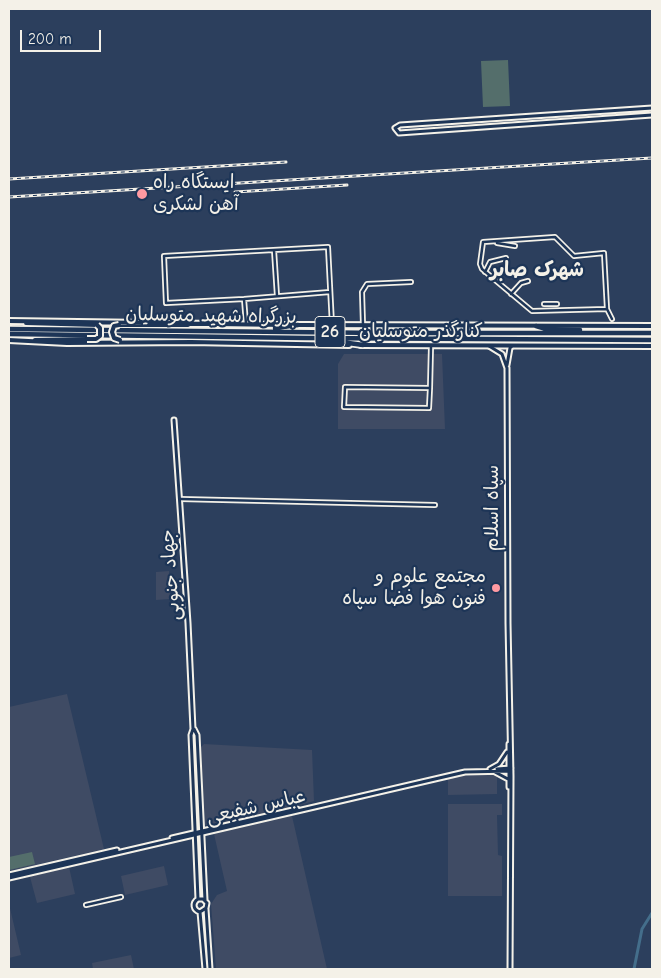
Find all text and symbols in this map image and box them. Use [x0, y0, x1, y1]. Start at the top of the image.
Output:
scale bar [22, 20, 104, 52]
text: 200 m [28, 30, 72, 48]
place label: ایستگاه راه آهن لشکری [153, 172, 239, 216]
marker: ایستگاه راه آهن لشکری [135, 187, 149, 201]
district label: شهرک صابر [490, 258, 584, 282]
street label: بزرگراه شهید متوسلیان [125, 303, 297, 329]
road number: 26 [315, 316, 345, 348]
street label: کنارگذر متوسلیان [359, 321, 483, 343]
street label: سپاه اسلام [482, 465, 504, 551]
street label: جهاد جنوبی [156, 529, 186, 621]
place label: مجتمع علوم و فنون هوا فضا سپاه [342, 566, 486, 610]
marker: مجتمع علوم و فنون هوا فضا سپاه [490, 582, 502, 594]
street label: عباس شفیعی [204, 785, 308, 829]

